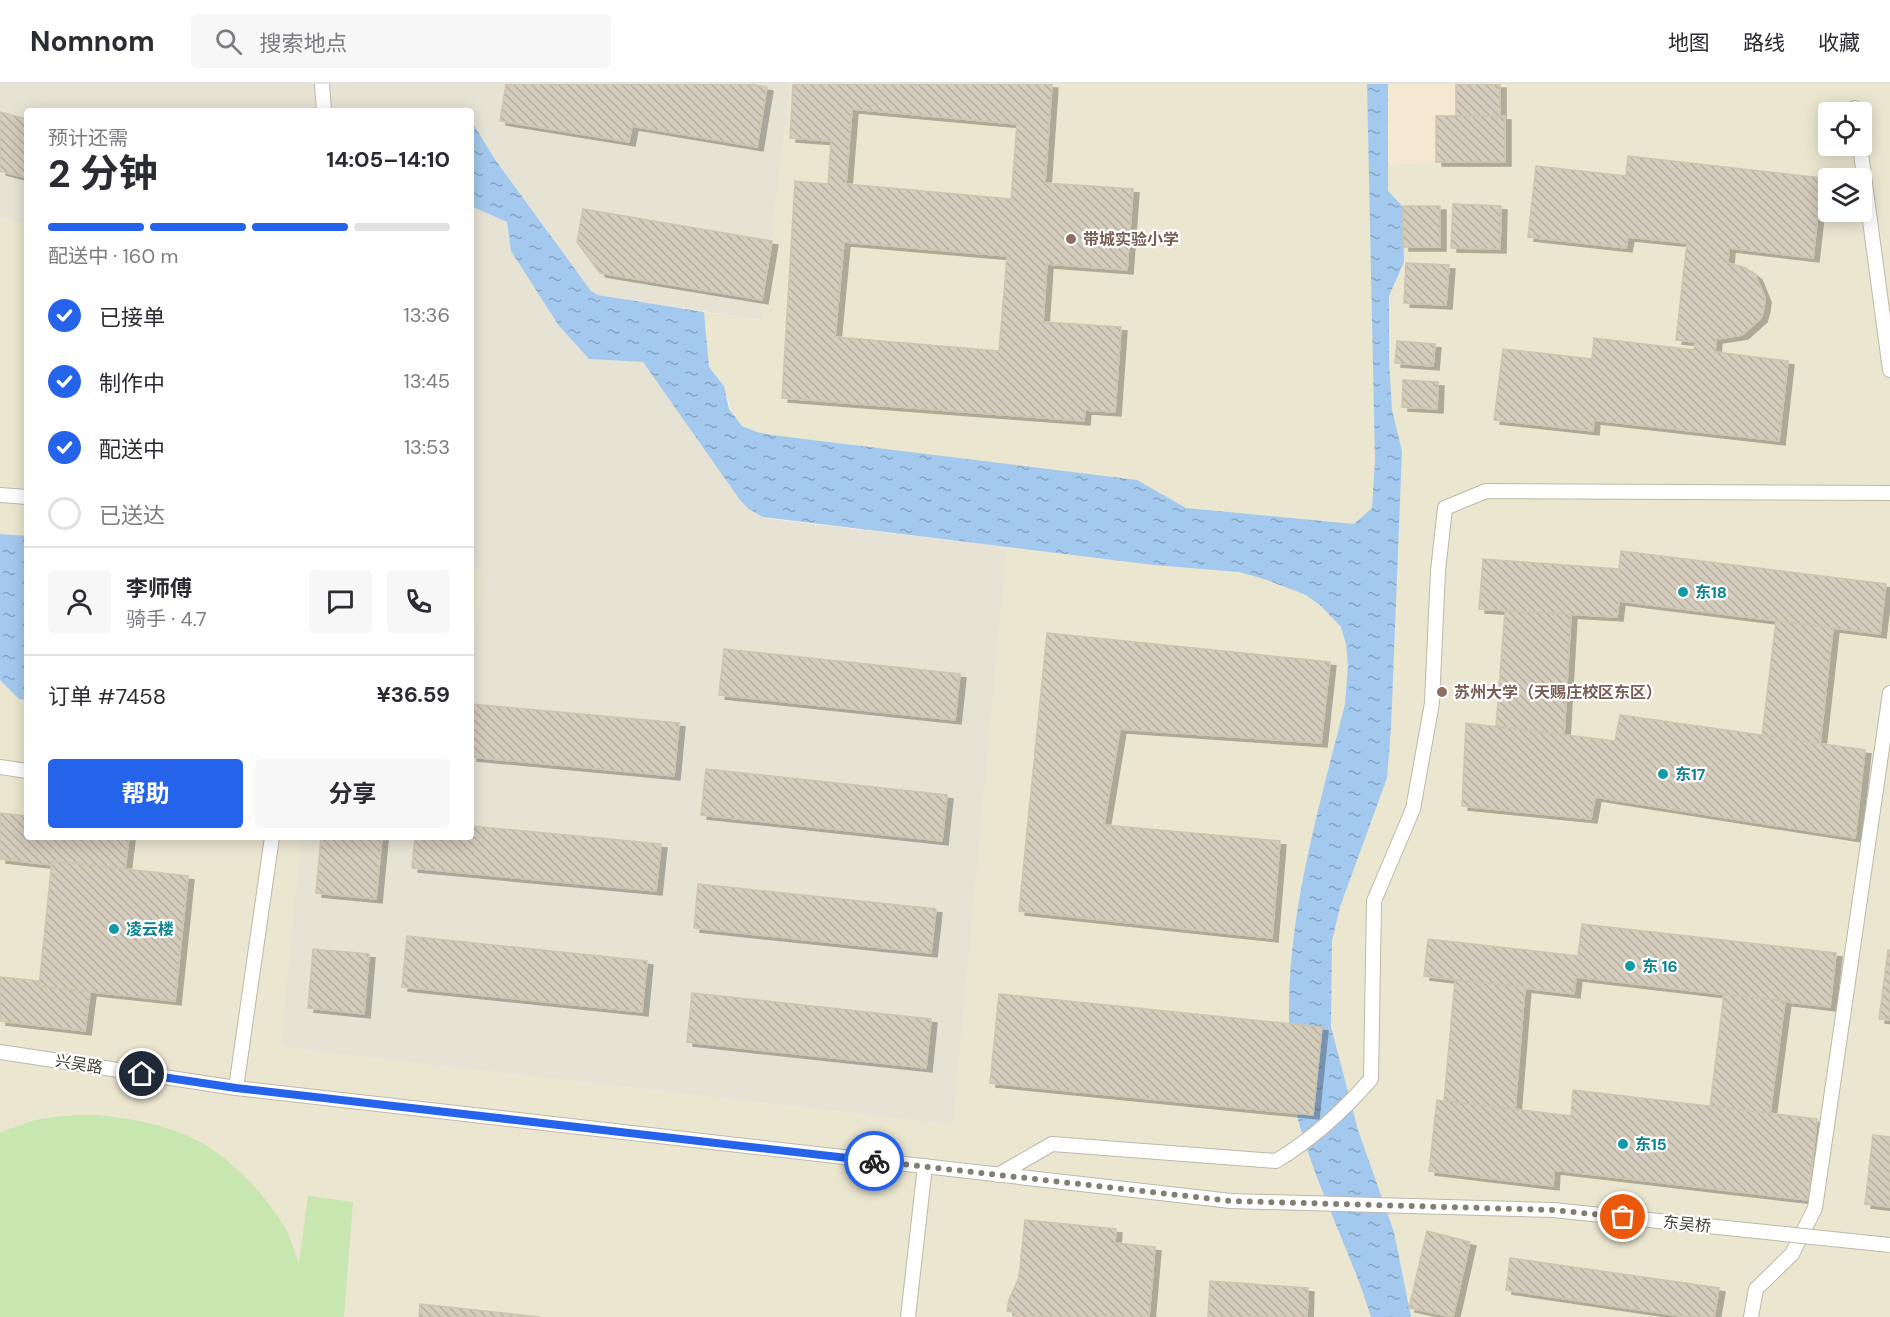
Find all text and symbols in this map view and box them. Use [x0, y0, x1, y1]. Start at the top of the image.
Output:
search box [191, 14, 611, 68]
text: Nomnom [30, 23, 155, 60]
icon: search [212, 25, 245, 58]
text: 搜索地点 [260, 29, 348, 58]
text: 地图 [1668, 29, 1710, 57]
text: 路线 [1743, 29, 1785, 57]
text: 收藏 [1818, 29, 1860, 57]
map controls [1818, 102, 1872, 222]
button: locate [1818, 102, 1872, 156]
text: 预计还需 [48, 125, 128, 151]
text: 14:05–14:10 [326, 145, 450, 174]
text: 2 分钟 [48, 148, 158, 199]
button: layers [1818, 168, 1872, 222]
place label: 带城实验小学 [1083, 229, 1179, 250]
marker: 带城实验小学 [1064, 232, 1078, 246]
text: 配送中 · 160 m [48, 243, 178, 269]
icon: check [48, 299, 81, 332]
text: 13:36 [404, 302, 450, 328]
text: 已接单 [99, 303, 165, 332]
icon: check [48, 365, 81, 398]
text: 13:45 [404, 368, 450, 394]
text: 制作中 [99, 369, 165, 398]
icon: check [48, 431, 81, 464]
text: 13:53 [404, 434, 450, 460]
text: 配送中 [99, 435, 165, 464]
text: 已送达 [99, 501, 165, 530]
button: person [48, 570, 111, 633]
button: chat [309, 570, 372, 633]
button: phone [387, 570, 450, 633]
text: 李师傅 [126, 574, 192, 603]
place label: 东18 [1695, 582, 1727, 603]
marker: 东18 [1676, 585, 1690, 599]
text: 骑手 · 4.7 [126, 606, 207, 632]
text: ¥36.59 [377, 680, 450, 709]
text: 订单 #7458 [48, 682, 166, 711]
place label: 苏州大学（天赐庄校区东区） [1454, 682, 1662, 703]
marker: 苏州大学（天赐庄校区东区） [1435, 685, 1449, 699]
button: 帮助 [48, 759, 243, 828]
button: 分享 [255, 759, 450, 828]
place label: 东17 [1675, 764, 1706, 785]
marker: 东17 [1656, 767, 1670, 781]
place label: 凌云楼 [126, 919, 174, 940]
marker: 凌云楼 [107, 922, 121, 936]
place label: 东 16 [1642, 956, 1678, 977]
marker: 东 16 [1623, 959, 1637, 973]
pin [116, 1048, 167, 1099]
street label: 兴吴路 [54, 1050, 104, 1078]
icon: home [125, 1057, 158, 1090]
courier [844, 1131, 904, 1191]
place label: 东15 [1635, 1134, 1667, 1155]
marker: 东15 [1616, 1137, 1630, 1151]
icon: bike [858, 1145, 891, 1178]
pin [1597, 1191, 1648, 1242]
icon: bag [1606, 1200, 1639, 1233]
street label: 东吴桥 [1662, 1211, 1712, 1237]

